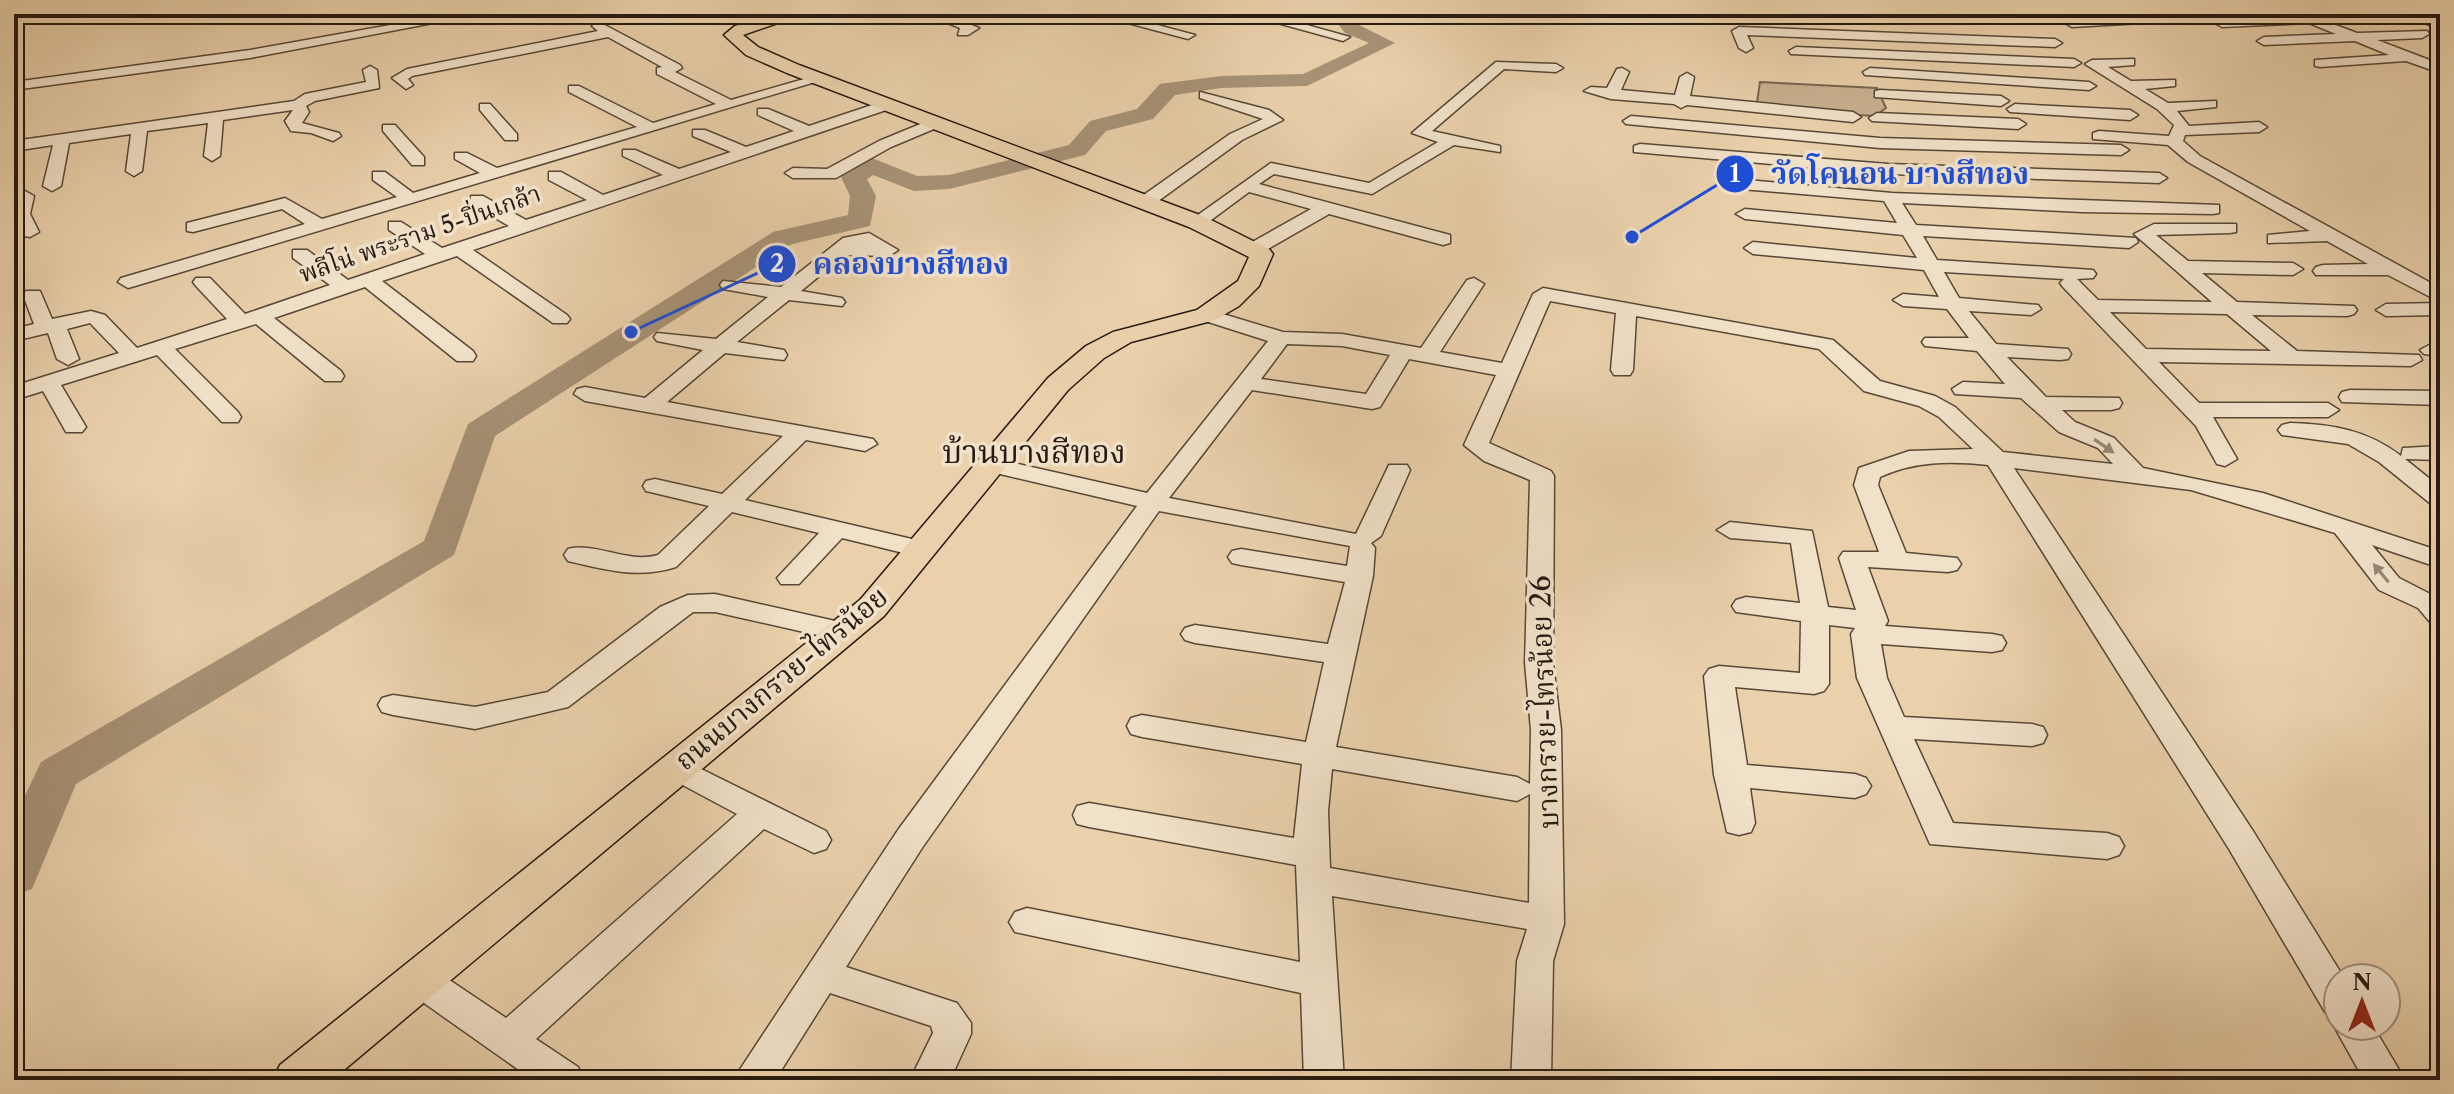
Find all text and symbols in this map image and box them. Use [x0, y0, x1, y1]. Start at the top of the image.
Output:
callout: วัดโคนอน บางสีทอง [1715, 147, 2045, 201]
text: วัดโคนอน บางสีทอง [1771, 153, 2029, 192]
text: 1 [1730, 159, 1741, 188]
street label: พลีโน่ พระราม 5-ปิ่นเกล้า [294, 176, 545, 289]
callout: คลองบางสีทอง [757, 237, 1025, 291]
text: คลองบางสีทอง [813, 245, 1009, 282]
text: 2 [770, 249, 784, 278]
district label: บ้านบางสีทอง [942, 432, 1126, 471]
one-way arrow [2094, 438, 2115, 453]
one-way arrow [2373, 563, 2390, 583]
street label: บางกรวย-ไทรน้อย 26 [1521, 575, 1565, 829]
street label: ถนนบางกรวย-ไทรน้อย [666, 577, 894, 777]
north arrow [2322, 962, 2402, 1042]
text: N [2352, 969, 2372, 996]

